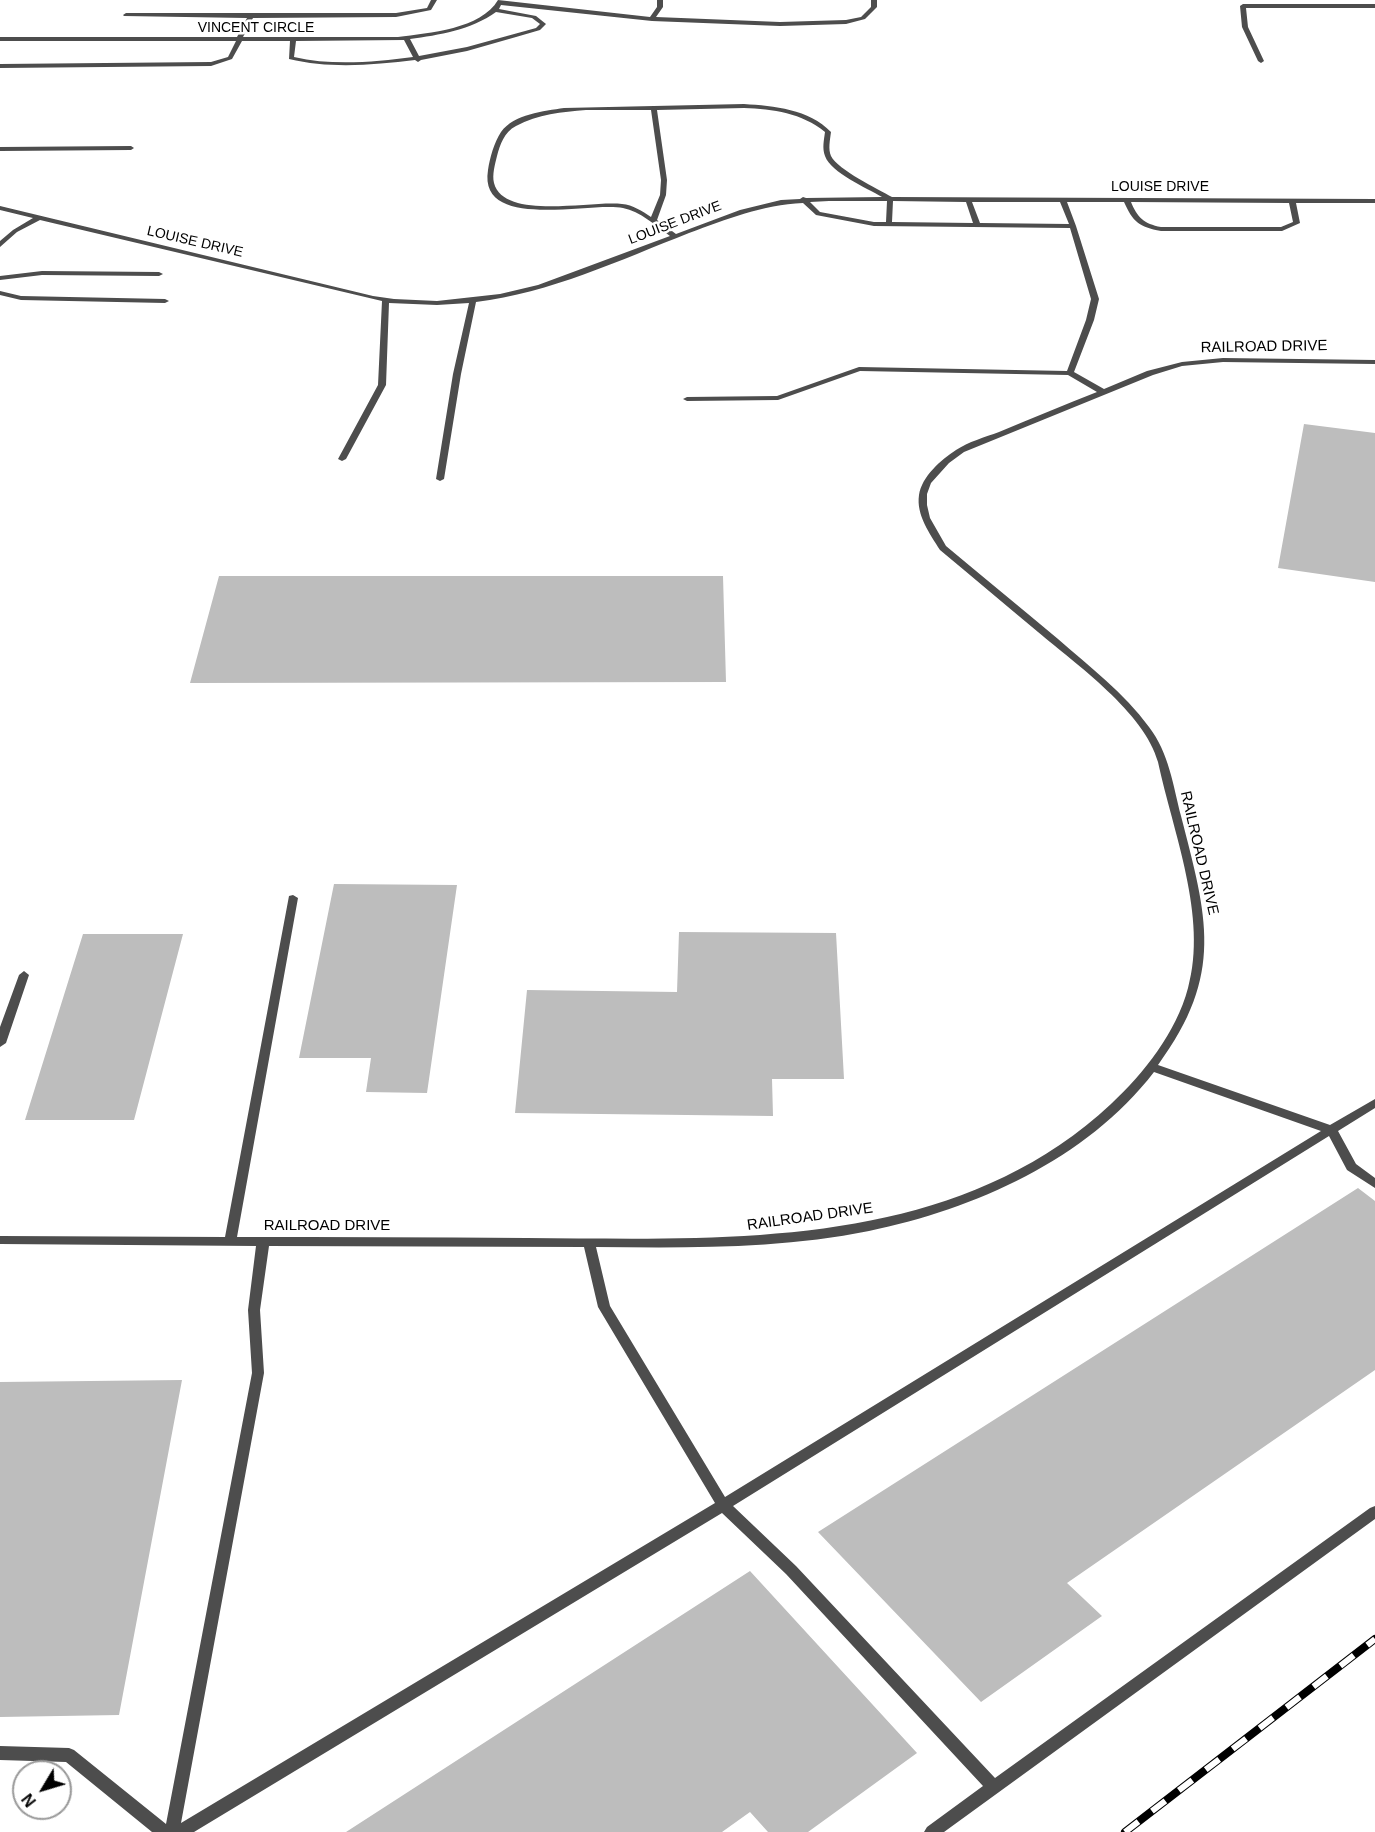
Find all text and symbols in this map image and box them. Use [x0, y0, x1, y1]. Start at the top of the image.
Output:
street label: VINCENT CIRCLE [198, 20, 314, 36]
street label: LOUISE DRIVE [1111, 179, 1209, 195]
street label: LOUISE DRIVE [626, 198, 724, 248]
street label: LOUISE DRIVE [145, 223, 245, 261]
street label: RAILROAD DRIVE [1201, 337, 1327, 357]
street label: RAILROAD DRIVE [1176, 789, 1222, 917]
street label: RAILROAD DRIVE [746, 1199, 874, 1235]
street label: RAILROAD DRIVE [264, 1217, 390, 1235]
north arrow [12, 1760, 72, 1820]
text: N [19, 1790, 39, 1810]

